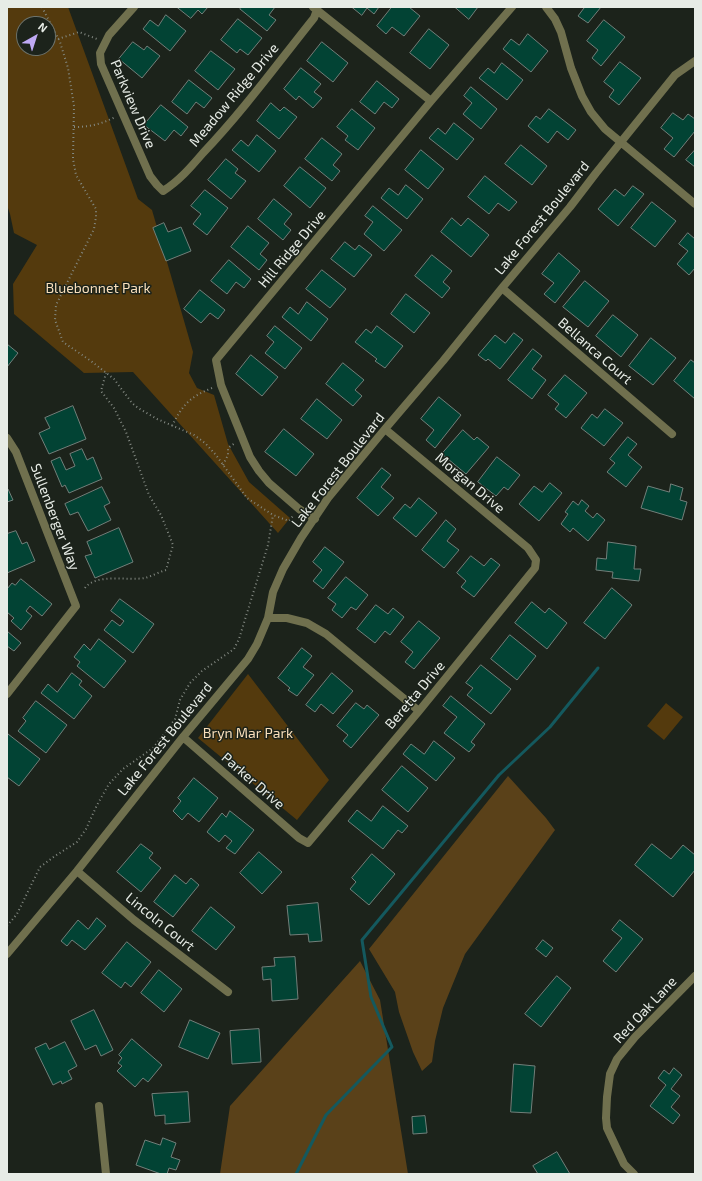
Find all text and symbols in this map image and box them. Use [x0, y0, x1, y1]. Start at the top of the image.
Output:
north arrow [16, 16, 56, 56]
text: N [36, 20, 50, 35]
street label: Meadow Ridge Drive [186, 40, 282, 150]
street label: Parkview Drive [107, 57, 159, 151]
street label: Lake Forest Boulevard [491, 158, 593, 278]
street label: Hill Ridge Drive [255, 207, 329, 291]
park label: Bluebonnet Park [45, 280, 151, 296]
street label: Bellanca Court [554, 314, 636, 388]
street label: Lake Forest Boulevard [288, 409, 388, 531]
street label: Morgan Drive [432, 449, 508, 517]
street label: Sullenberger Way [27, 461, 83, 573]
street label: Beretta Drive [382, 657, 448, 733]
street label: Lake Forest Boulevard [114, 679, 216, 799]
park label: Bryn Mar Park [203, 725, 293, 741]
street label: Parker Drive [218, 749, 288, 813]
street label: Lincoln Court [122, 889, 198, 955]
street label: Red Oak Lane [610, 973, 680, 1047]

